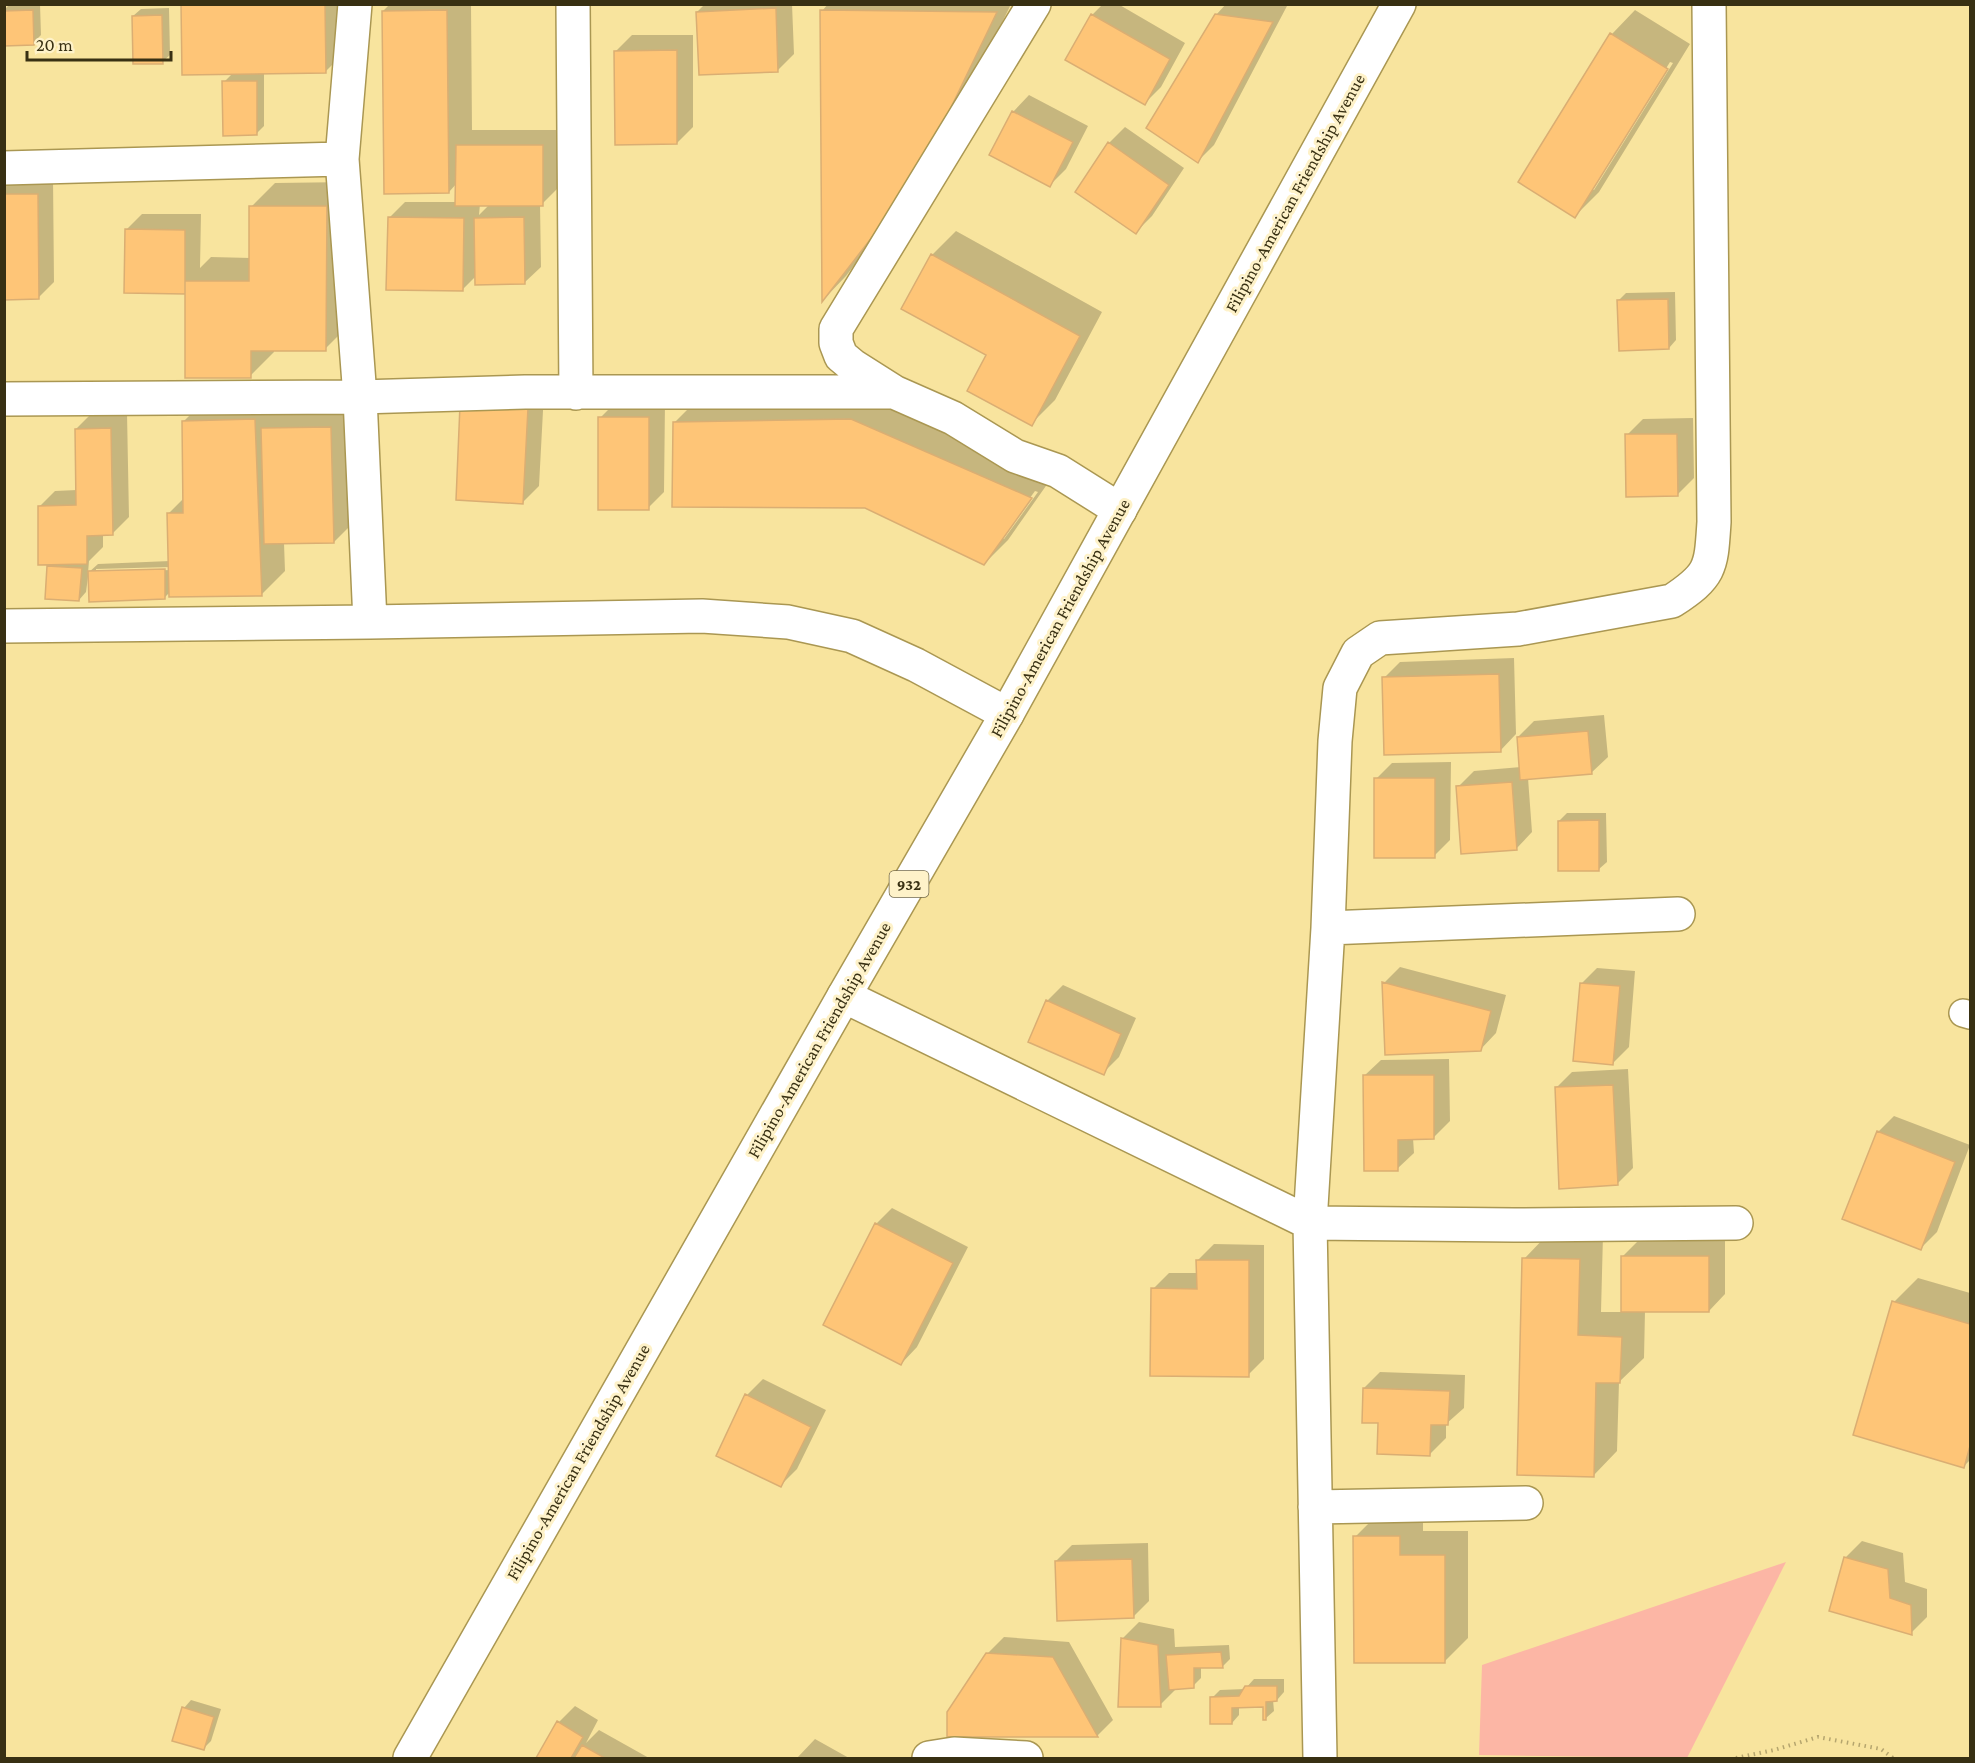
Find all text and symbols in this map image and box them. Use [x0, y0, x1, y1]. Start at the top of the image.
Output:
scale bar [27, 24, 171, 62]
text: 20 m [36, 35, 73, 55]
street label: Filipino-American Friendship Avenue [1221, 70, 1369, 316]
street label: Filipino-American Friendship Avenue [986, 495, 1134, 741]
road number: 932 [890, 871, 928, 897]
street label: Filipino-American Friendship Avenue [743, 918, 895, 1162]
street label: Filipino-American Friendship Avenue [502, 1340, 654, 1584]

